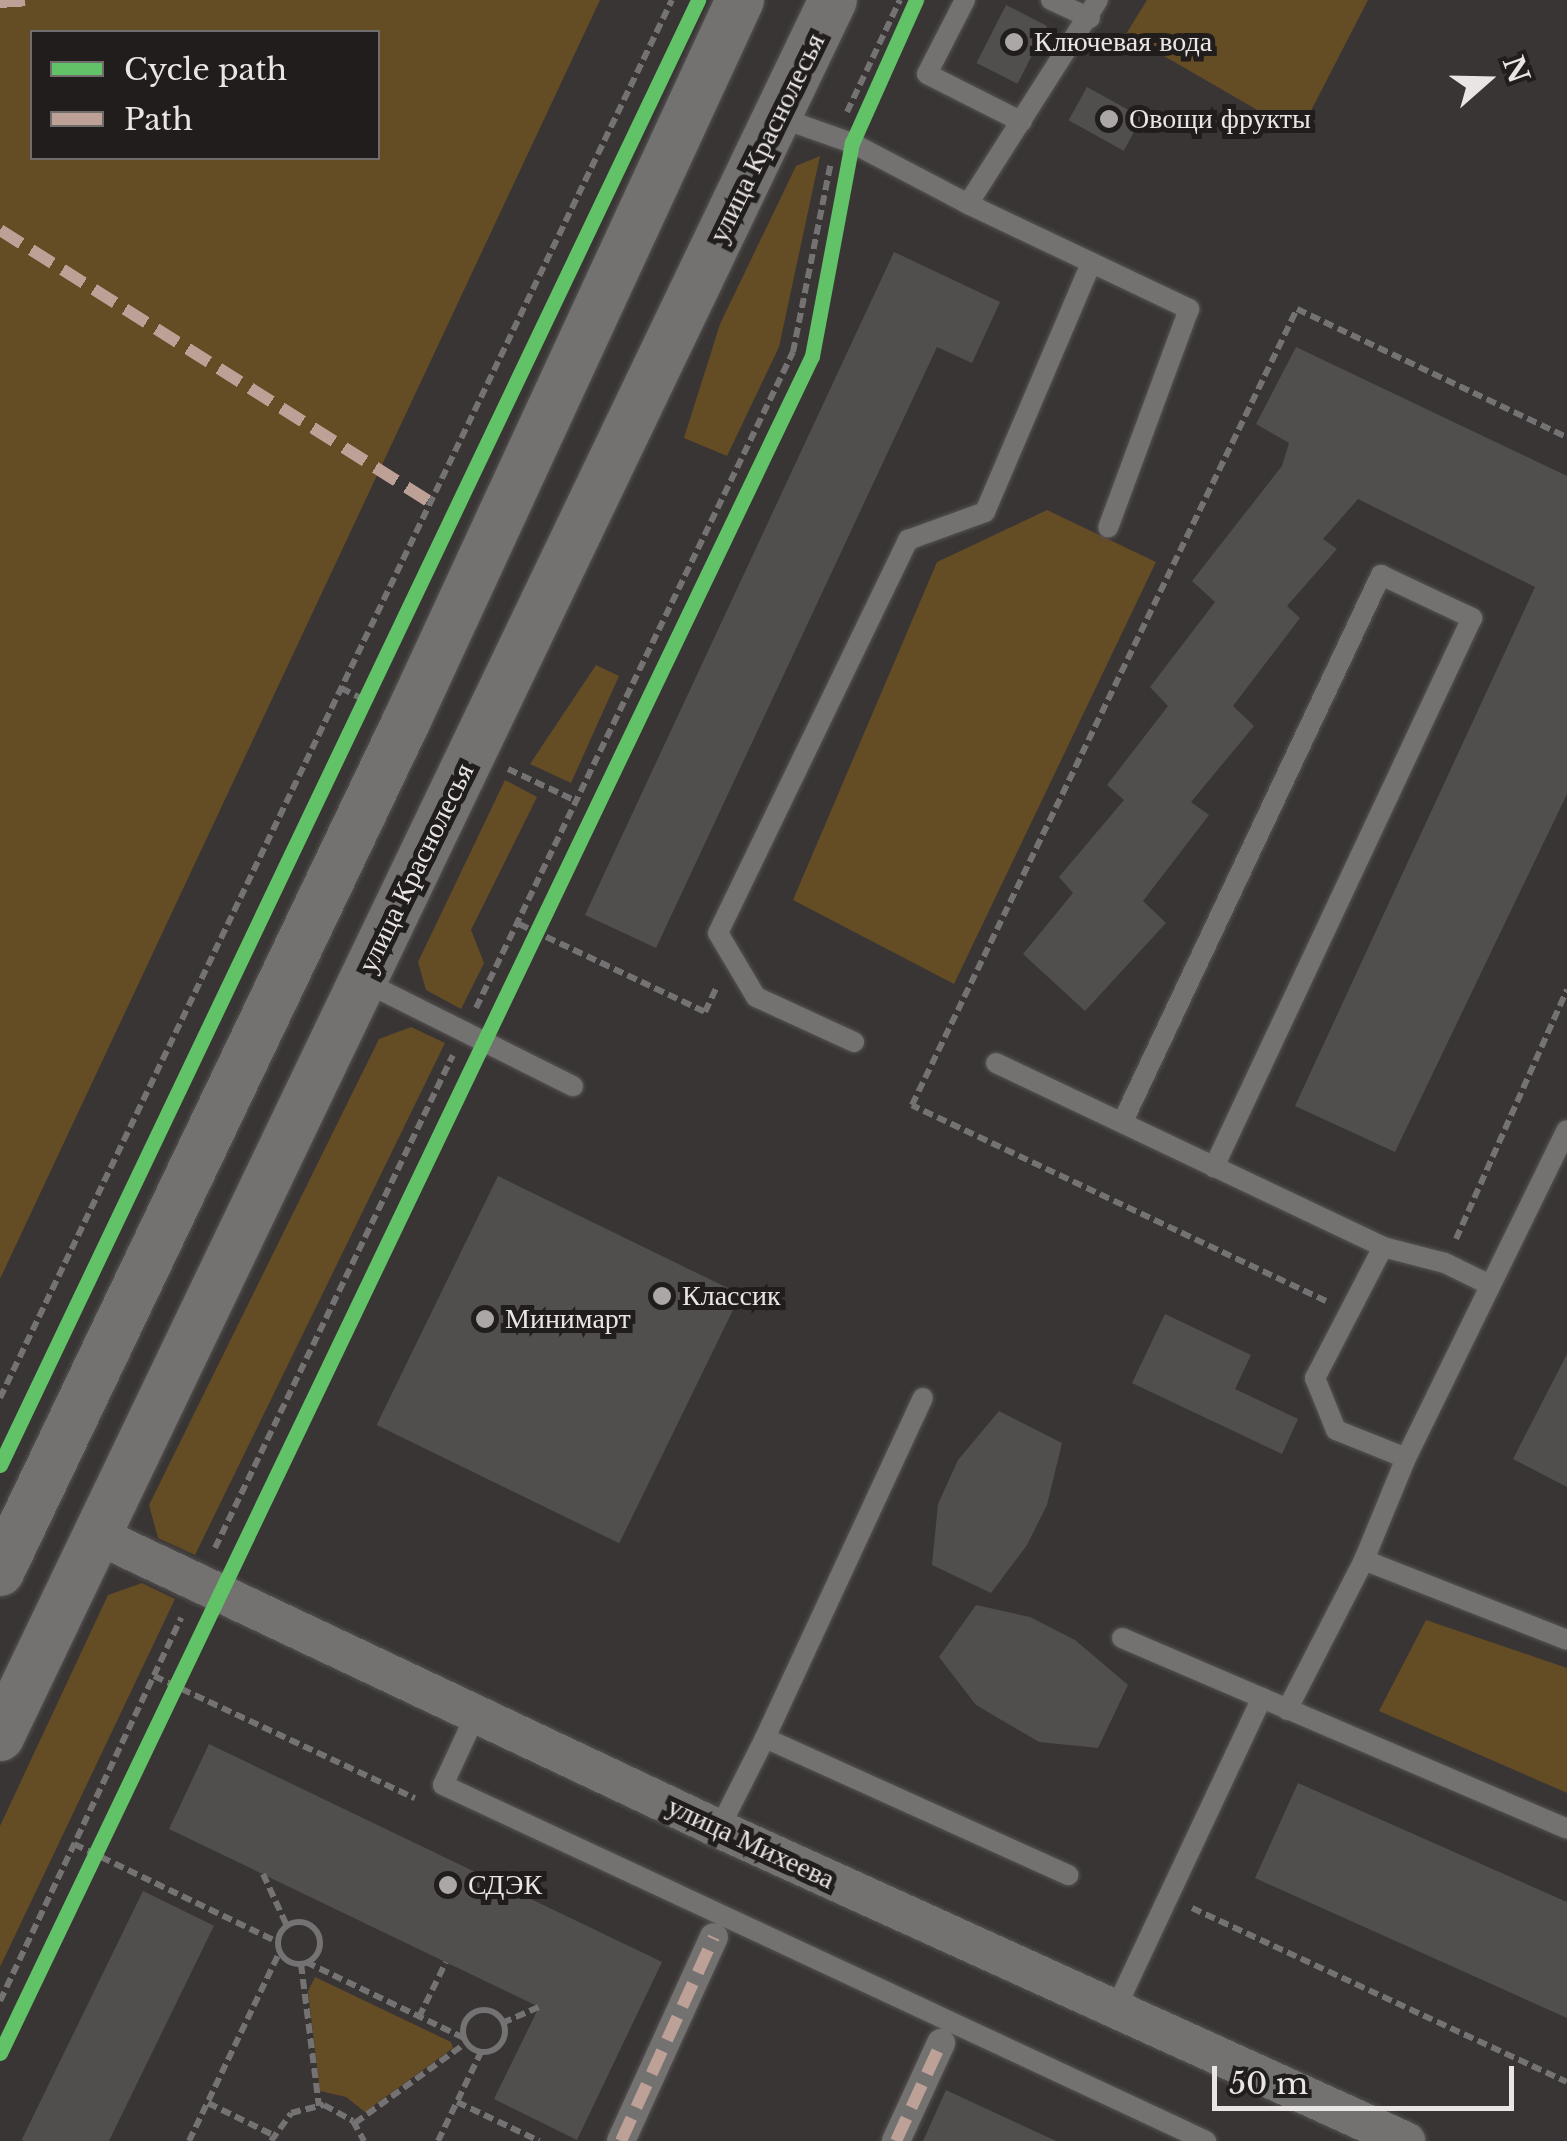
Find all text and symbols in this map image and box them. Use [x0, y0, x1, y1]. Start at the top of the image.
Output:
place label: Ключевая вода [1034, 25, 1212, 59]
street label: улица Краснолесья [702, 28, 832, 248]
legend [30, 30, 380, 160]
north arrow [1437, 30, 1537, 130]
marker: Ключевая вода [1003, 31, 1025, 53]
text: Cycle path [124, 51, 287, 88]
text: N [1495, 51, 1537, 88]
text: Path [124, 101, 193, 138]
place label: Овощи фрукты [1129, 102, 1311, 136]
marker: Овощи фрукты [1098, 108, 1120, 130]
street label: улица Краснолесья [351, 758, 481, 978]
place label: Классик [682, 1279, 781, 1313]
marker: Классик [651, 1285, 673, 1307]
place label: Минимарт [505, 1302, 631, 1336]
marker: Минимарт [474, 1308, 496, 1330]
street label: улица Михеева [662, 1790, 840, 1896]
place label: СДЭК [468, 1868, 542, 1902]
marker: СДЭК [437, 1874, 459, 1896]
scale bar [1217, 2046, 1520, 2108]
text: 50 m [1229, 2065, 1308, 2102]

